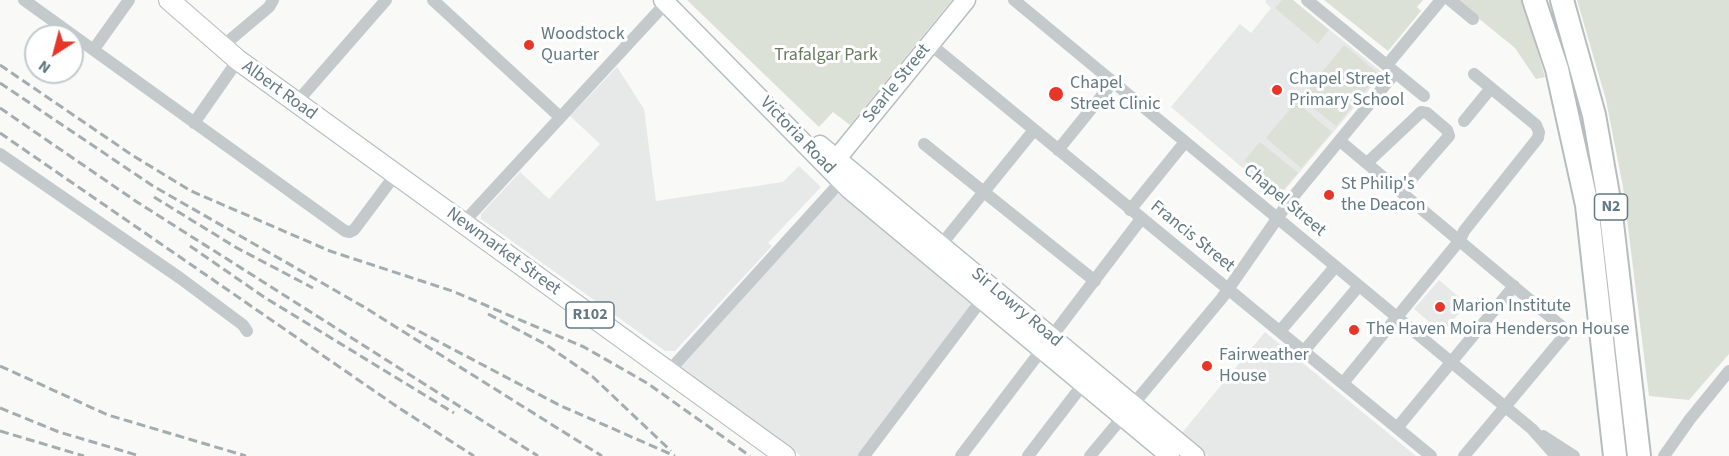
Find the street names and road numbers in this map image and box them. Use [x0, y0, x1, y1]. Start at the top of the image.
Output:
street label: Searle Street [858, 40, 936, 128]
street label: Albert Road [237, 56, 321, 126]
street label: Victoria Road [755, 93, 839, 179]
street label: Chapel Street [1238, 160, 1330, 242]
road number: N2 [1594, 194, 1628, 220]
street label: Francis Street [1146, 196, 1238, 278]
street label: Newmarket Street [442, 203, 564, 301]
street label: Sir Lowry Road [966, 264, 1066, 352]
road number: R102 [566, 302, 614, 328]

